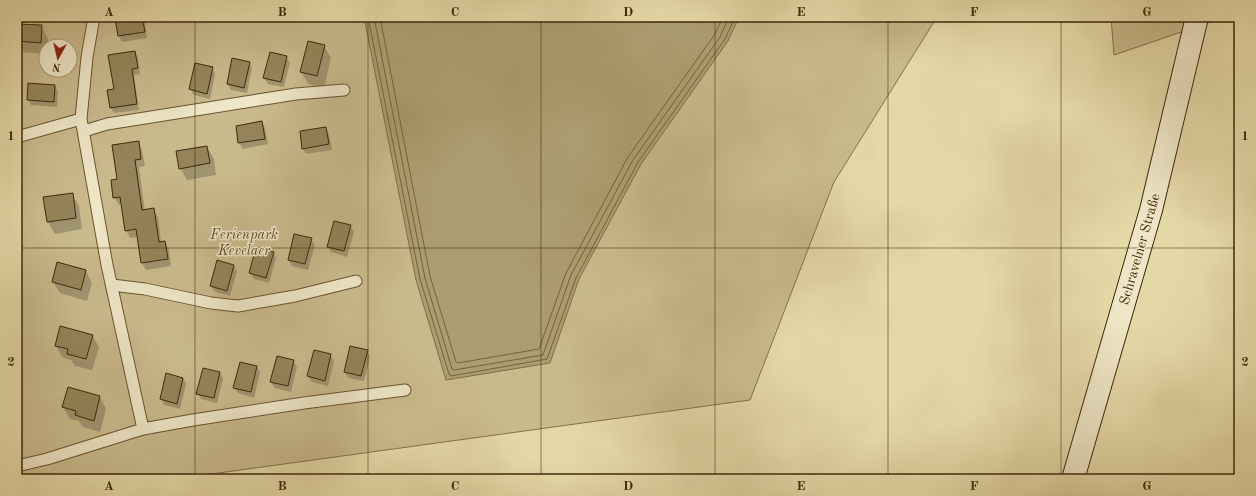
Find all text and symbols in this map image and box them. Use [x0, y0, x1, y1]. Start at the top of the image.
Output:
text: A [104, 6, 114, 19]
text: B [277, 6, 287, 19]
text: C [451, 6, 459, 19]
text: D [623, 6, 633, 19]
text: E [797, 6, 806, 19]
text: F [970, 6, 979, 19]
text: G [1142, 6, 1152, 19]
north arrow [38, 38, 78, 78]
text: N [51, 60, 62, 72]
text: 1 [7, 130, 15, 143]
text: 1 [1241, 130, 1249, 143]
street label: Schravelner Straße [1117, 192, 1163, 307]
park label: Ferienpark Kevelaer [209, 228, 278, 258]
text: 2 [7, 356, 15, 369]
text: 2 [1241, 356, 1249, 369]
text: A [104, 480, 114, 493]
text: B [277, 480, 287, 493]
text: C [451, 480, 459, 493]
text: D [623, 480, 633, 493]
text: E [797, 480, 806, 493]
text: F [970, 480, 979, 493]
text: G [1142, 480, 1152, 493]

